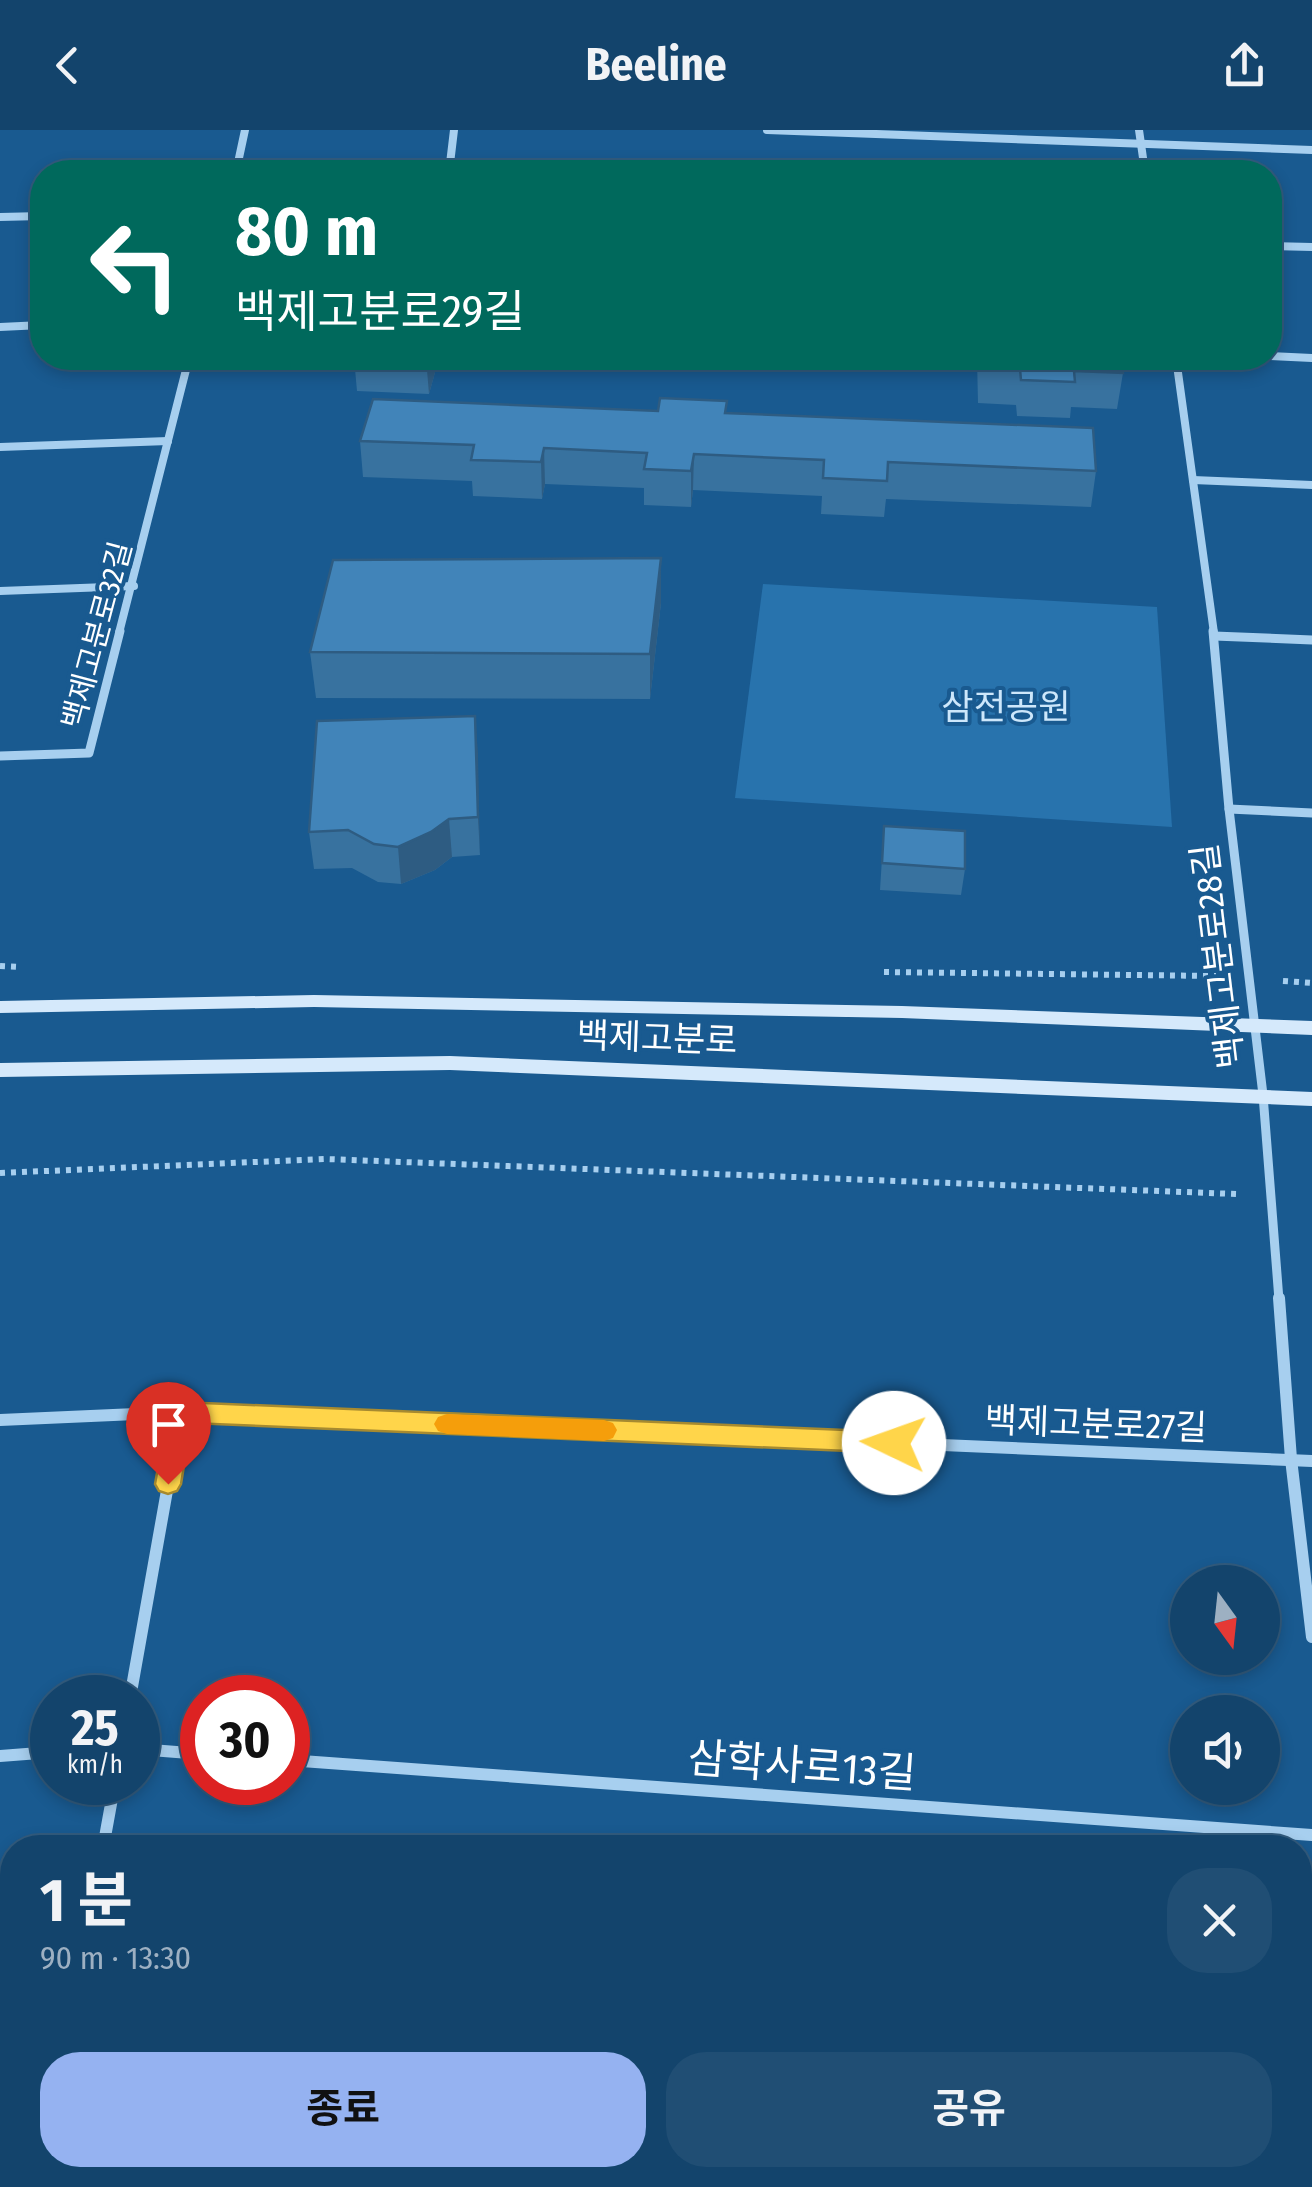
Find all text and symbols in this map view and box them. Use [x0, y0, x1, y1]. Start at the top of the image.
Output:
icon: back [40, 38, 95, 93]
text: Beeline [585, 38, 727, 92]
icon: share [1217, 38, 1272, 93]
text: 80 m [235, 190, 378, 274]
icon: left [70, 200, 200, 330]
text: 백제고분로29길 [235, 285, 525, 339]
street label: 백제고분로32길 [55, 538, 139, 732]
park label: 삼전공원 [942, 686, 1070, 728]
street label: 백제고분로28길 [1183, 841, 1253, 1071]
street label: 백제고분로 [576, 1014, 738, 1062]
pin [126, 1382, 211, 1485]
position arrow [842, 1391, 946, 1495]
icon: arrive [141, 1397, 196, 1452]
street label: 백제고분로27길 [984, 1399, 1208, 1449]
north arrow [1170, 1565, 1280, 1675]
map controls [1170, 1565, 1280, 1805]
speed limit sign: 30 [180, 1675, 310, 1805]
button: sound [1170, 1695, 1280, 1805]
text: 25 [71, 1698, 119, 1758]
street label: 삼학사로13길 [686, 1733, 918, 1799]
text: km/h [67, 1750, 123, 1780]
text: 1 분 [40, 1865, 133, 1937]
button: close [1167, 1868, 1272, 1973]
text: 90 m · 13:30 [40, 1939, 191, 1977]
button: 종료 [40, 2052, 646, 2167]
button: 공유 [666, 2052, 1272, 2167]

